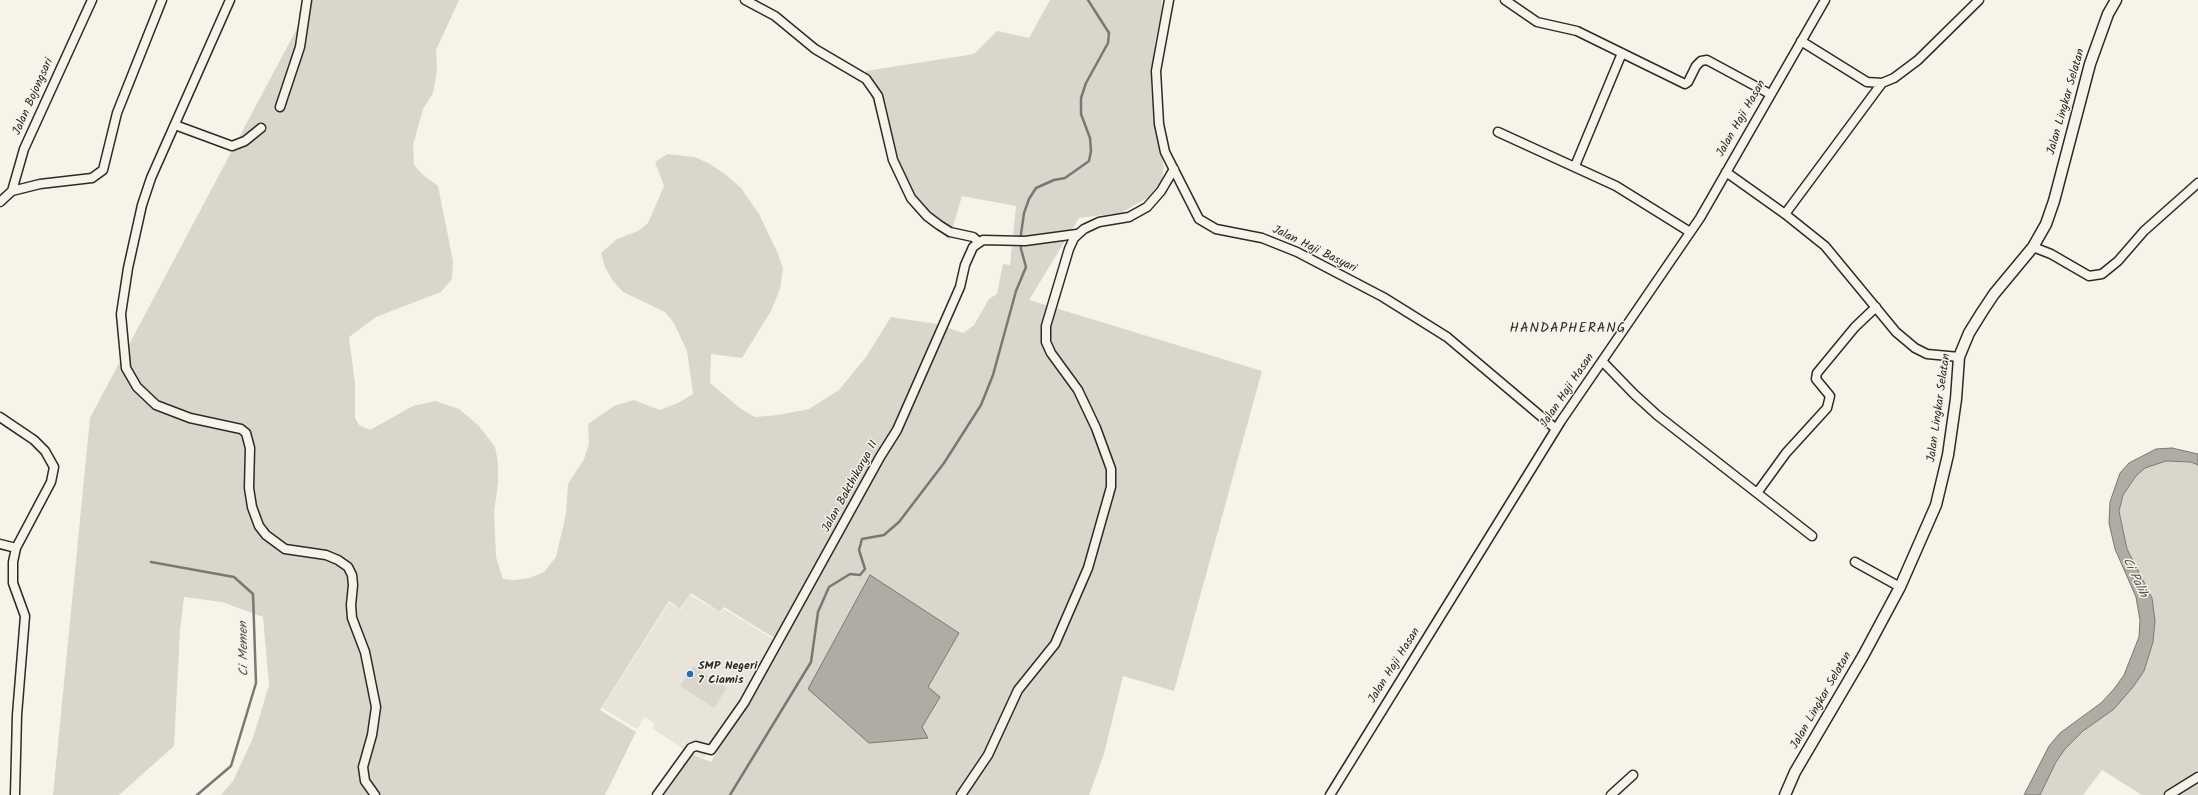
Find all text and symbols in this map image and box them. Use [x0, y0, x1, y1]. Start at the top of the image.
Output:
street label: Jalan Lingkar Selatan [2045, 47, 2089, 157]
street label: Jalan Bojongsari [11, 57, 57, 137]
street label: Jalan Haji Hasan [1714, 78, 1770, 160]
street label: Jalan Haji Basyari [1270, 223, 1358, 277]
district label: HANDAPHERANG [1510, 322, 1626, 338]
street label: Jalan Haji Hasan [1538, 351, 1598, 431]
street label: Jalan Lingkar Selatan [1925, 353, 1955, 463]
street label: Jalan Bakthikarya II [820, 439, 882, 535]
water label: Ci Palih [2118, 555, 2150, 601]
water label: Ci Memen [237, 621, 253, 677]
street label: Jalan Haji Hasan [1366, 626, 1424, 706]
street label: Jalan Lingkar Selatan [1788, 650, 1856, 752]
place label: SMP Negeri 7 Ciamis [698, 660, 757, 688]
marker: SMP Negeri 7 Ciamis [685, 669, 695, 679]

